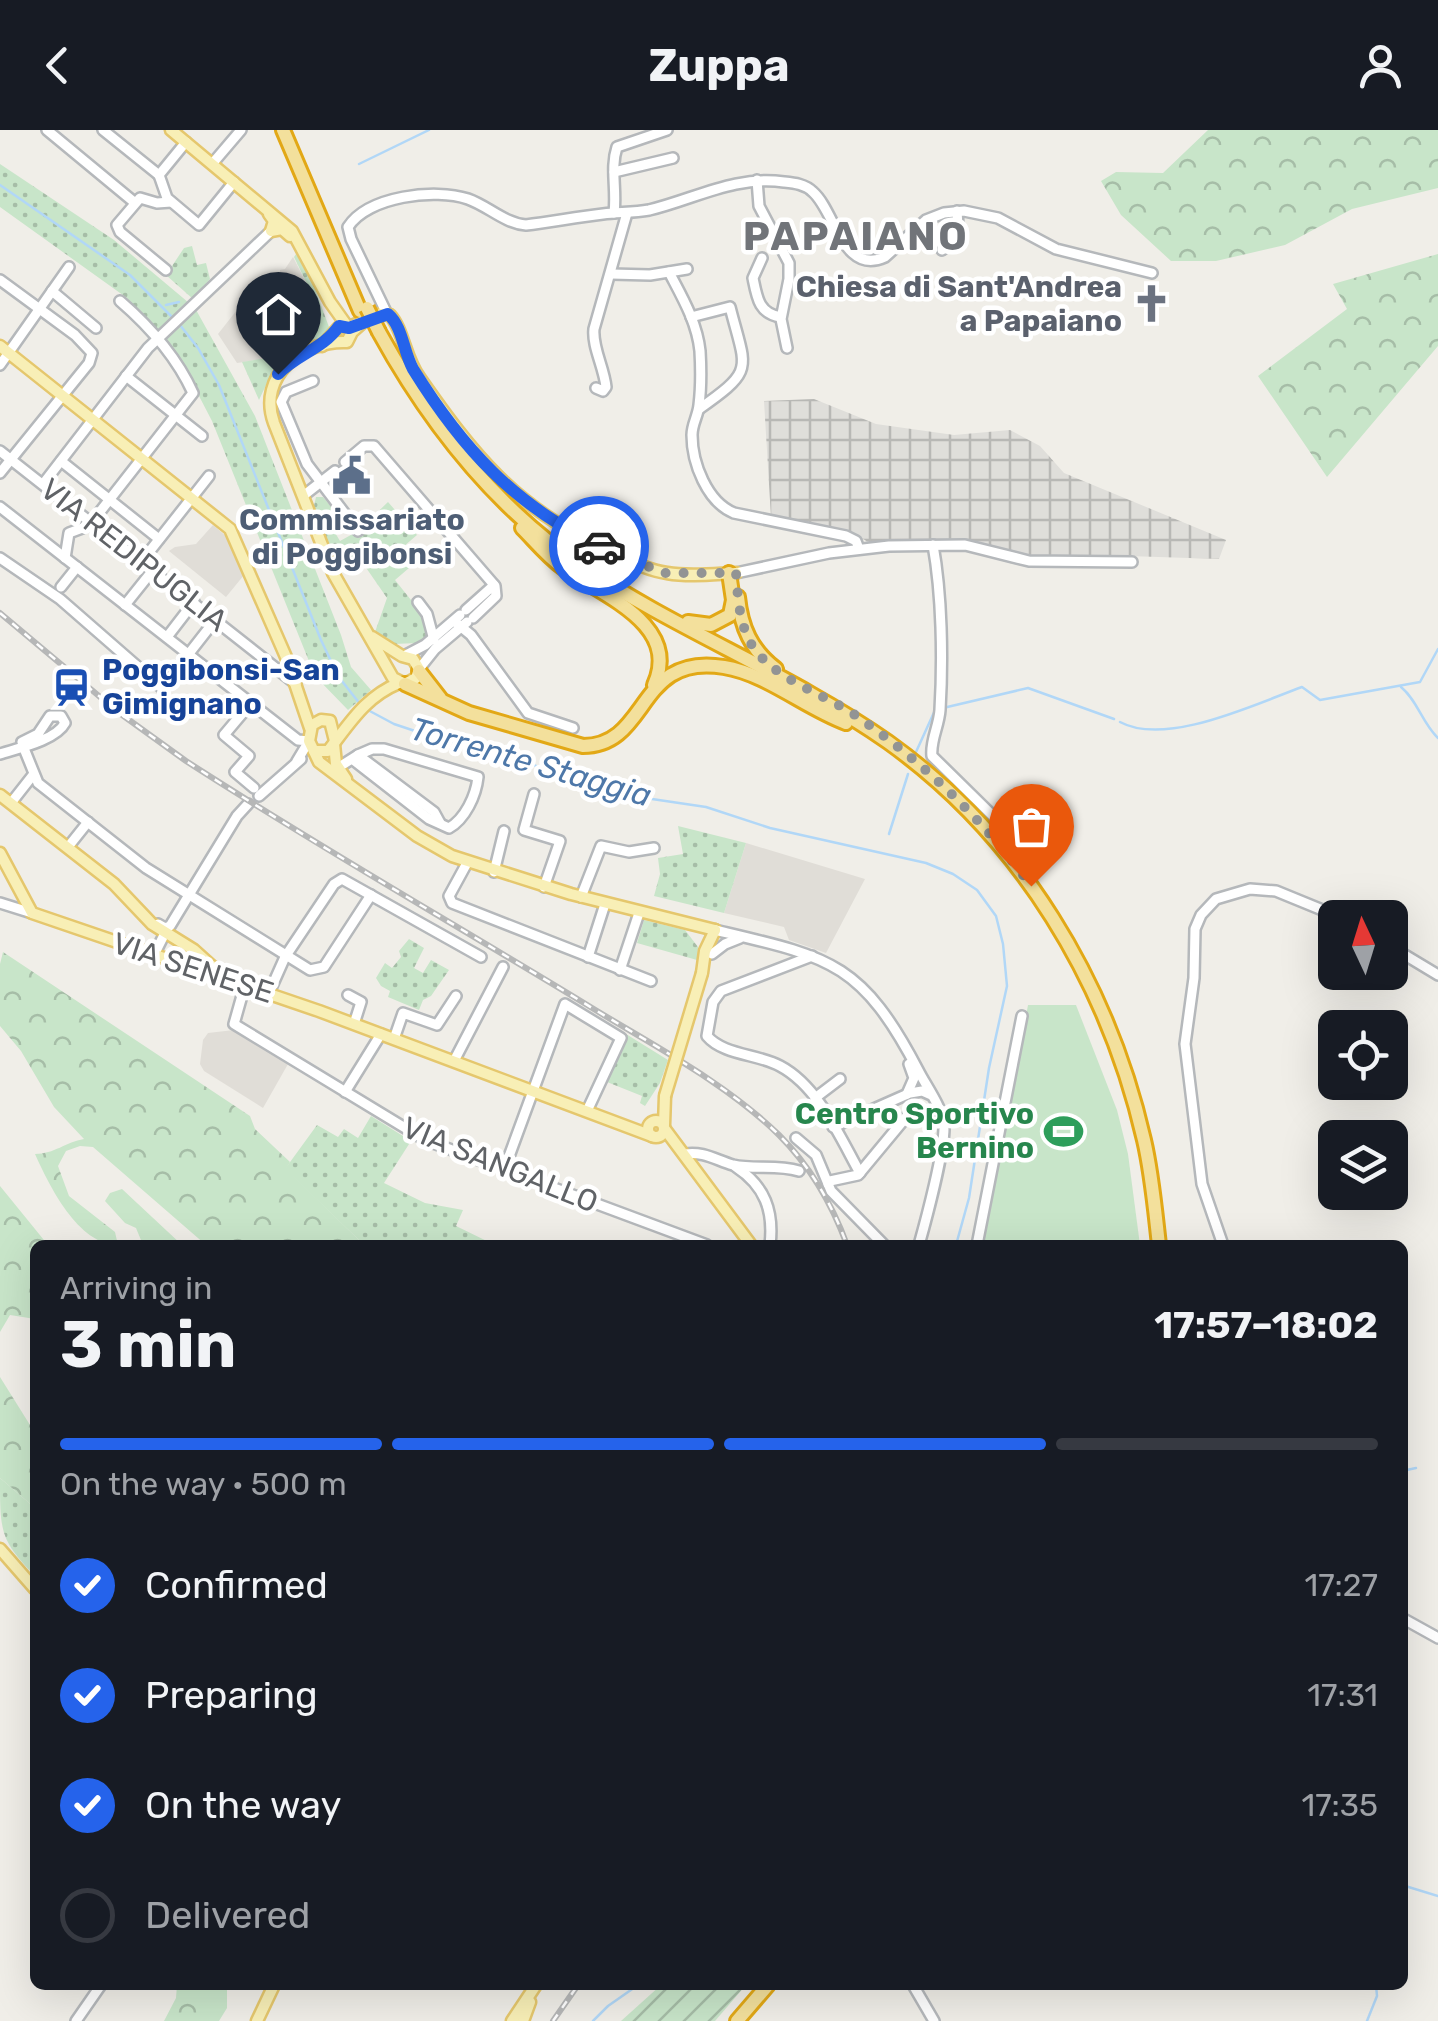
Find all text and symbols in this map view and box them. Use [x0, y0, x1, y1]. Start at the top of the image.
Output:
icon: back [30, 38, 85, 93]
icon: person [1353, 38, 1408, 93]
text: Zuppa [648, 39, 790, 92]
district label: PAPAIANO [743, 213, 969, 260]
place label: Chiesa di Sant'Andrea a Papaiano [796, 269, 1122, 339]
pin [236, 272, 321, 375]
church icon: Chiesa di Sant'Andrea a Papaiano [1131, 283, 1173, 325]
icon: home [251, 287, 306, 342]
public building icon: Commissariato di Poggibonsi [331, 455, 373, 497]
street label: VIA REDIPUGLIA [33, 471, 235, 639]
courier [549, 496, 649, 596]
place label: Commissariato di Poggibonsi [239, 502, 465, 572]
icon: car [572, 519, 627, 574]
place label: Poggibonsi-San Gimignano [102, 652, 340, 722]
station icon: Poggibonsi-San Gimignano [51, 666, 93, 708]
water label: Torrente Staggia [406, 709, 656, 815]
pin [989, 784, 1074, 887]
icon: bag [1004, 799, 1059, 854]
north arrow [1318, 900, 1408, 990]
map controls [1318, 900, 1408, 1210]
street label: VIA SENESE [108, 925, 278, 1011]
button: locate [1318, 1010, 1408, 1100]
place label: Centro Sportivo Bernino [795, 1096, 1034, 1166]
street label: VIA SANGALLO [397, 1109, 603, 1221]
sports icon: Centro Sportivo Bernino [1043, 1110, 1085, 1152]
button: layers [1318, 1120, 1408, 1210]
text: Arriving in [60, 1269, 212, 1307]
text: 17:57–18:02 [1154, 1302, 1378, 1348]
text: 3 min [60, 1306, 237, 1383]
text: On the way · 500 m [60, 1465, 347, 1503]
icon: check [60, 1558, 115, 1613]
text: Confirmed [145, 1562, 328, 1608]
text: 17:27 [1304, 1566, 1378, 1604]
icon: check [60, 1668, 115, 1723]
text: Preparing [145, 1672, 318, 1718]
text: 17:31 [1307, 1676, 1378, 1714]
icon: check [60, 1778, 115, 1833]
text: On the way [145, 1782, 341, 1828]
text: 17:35 [1301, 1786, 1378, 1824]
text: Delivered [145, 1892, 310, 1938]

